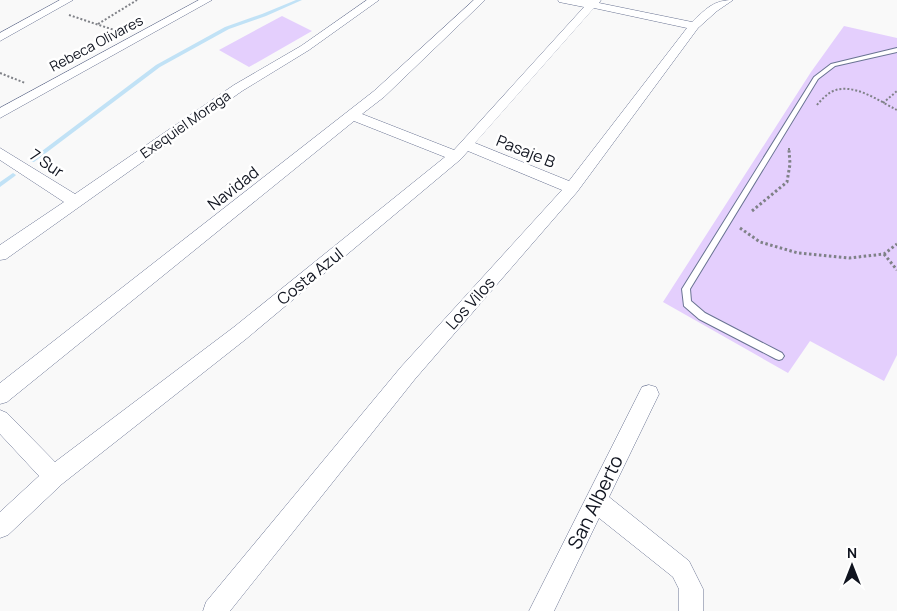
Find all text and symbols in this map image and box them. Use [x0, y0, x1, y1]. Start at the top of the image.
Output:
street label: Rebeca Olivares [46, 10, 146, 76]
street label: Exequiel Moraga [136, 86, 234, 162]
street label: Pasaje B [493, 129, 559, 173]
street label: 7 Sur [26, 144, 68, 182]
street label: Navidad [203, 161, 263, 215]
street label: Costa Azul [272, 242, 348, 310]
street label: Los Vilos [440, 272, 500, 334]
street label: San Alberto [561, 451, 629, 553]
north arrow [827, 541, 877, 591]
text: N [847, 543, 857, 562]

